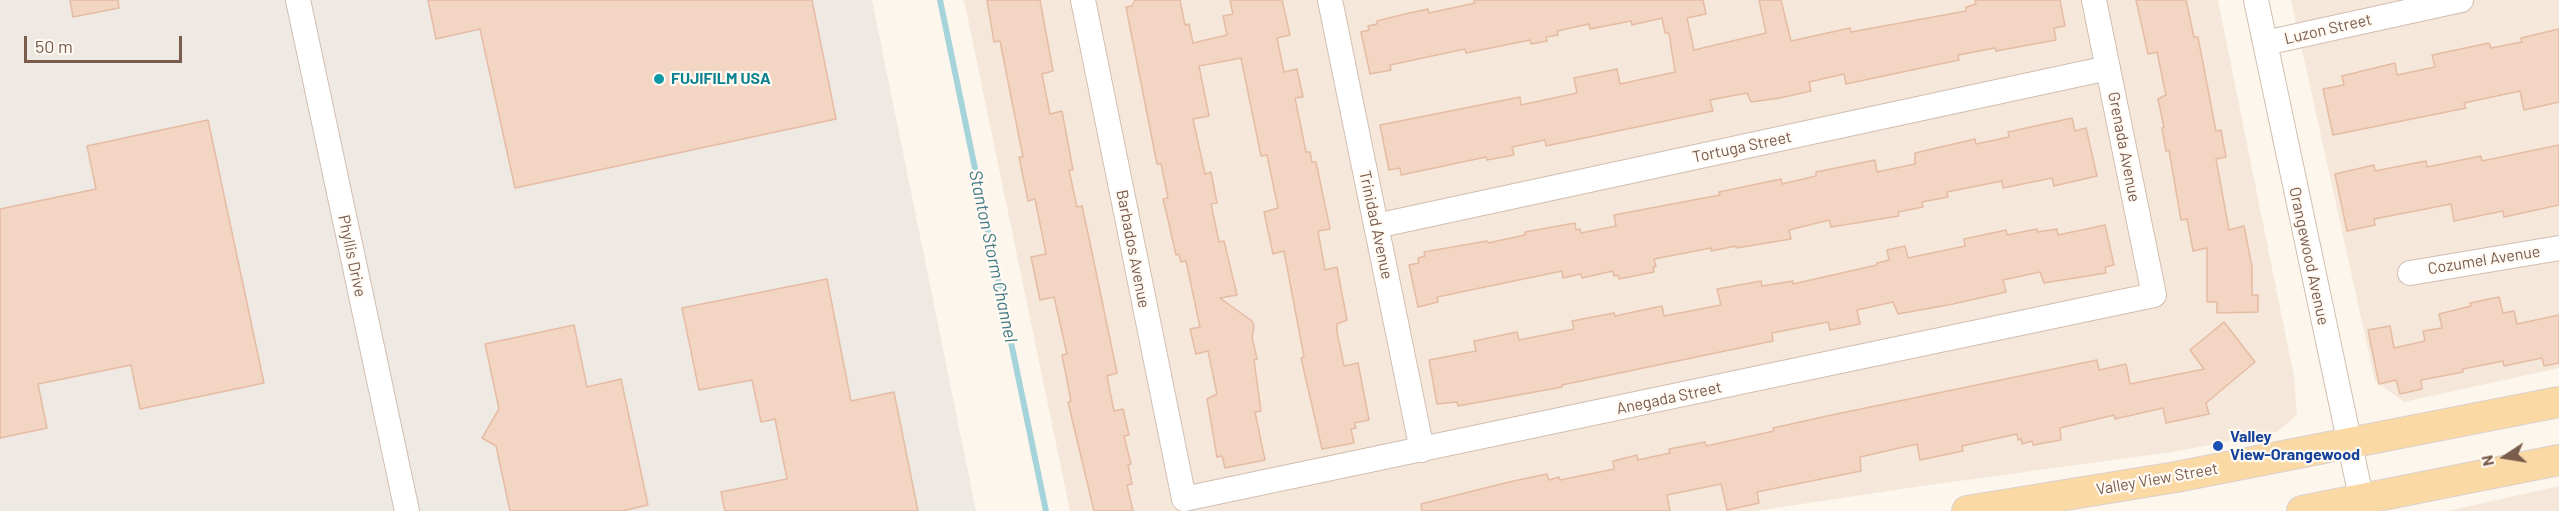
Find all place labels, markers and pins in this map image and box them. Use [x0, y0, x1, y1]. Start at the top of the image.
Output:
place label: FUJIFILM USA [671, 69, 771, 89]
marker: FUJIFILM USA [652, 72, 666, 86]
place label: Valley View-Orangewood [2230, 427, 2360, 465]
marker: Valley View-Orangewood [2211, 439, 2225, 453]

